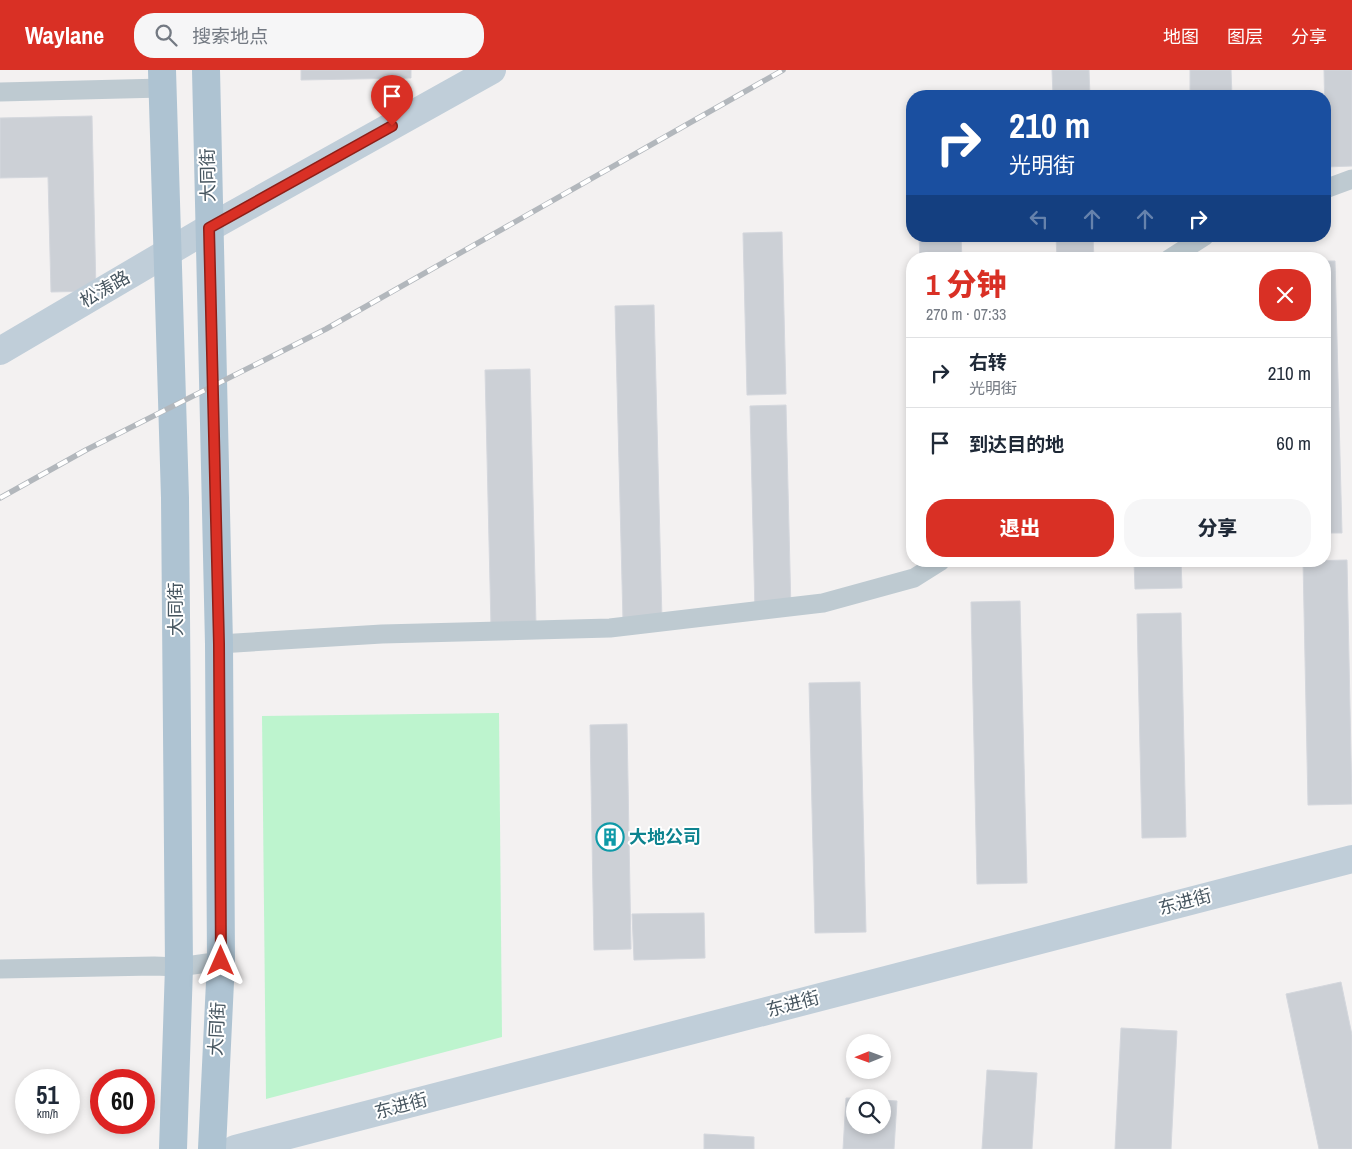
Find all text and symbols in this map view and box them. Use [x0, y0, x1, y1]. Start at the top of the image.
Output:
search box [134, 13, 484, 58]
text: Waylane [25, 19, 104, 51]
icon: search [152, 21, 180, 49]
text: 搜索地点 [192, 23, 268, 49]
text: 地图 [1163, 24, 1199, 49]
text: 图层 [1227, 24, 1263, 49]
text: 分享 [1291, 24, 1327, 49]
pin [371, 75, 413, 126]
icon: arrive [378, 82, 406, 110]
text: 210 m [1009, 102, 1090, 149]
icon: right [926, 110, 991, 175]
street label: 大同街 [195, 148, 220, 202]
text: 光明街 [1009, 150, 1075, 180]
icon: left [1025, 205, 1053, 233]
icon: ahead [1078, 205, 1106, 233]
icon: ahead [1131, 205, 1159, 233]
icon: right [1184, 205, 1212, 233]
street label: 松涛路 [75, 264, 134, 313]
text: 1 分钟 [926, 264, 1007, 304]
button: close [1259, 269, 1311, 321]
text: 270 m · 07:33 [926, 303, 1006, 325]
text: 右转 [969, 349, 1007, 375]
icon: right [926, 359, 954, 387]
text: 210 m [1268, 360, 1311, 386]
text: 光明街 [969, 377, 1017, 399]
icon: arrive [926, 429, 954, 457]
text: 60 m [1276, 430, 1311, 456]
text: 到达目的地 [969, 431, 1064, 457]
button: 退出 [926, 499, 1114, 557]
button: 分享 [1124, 499, 1311, 557]
street label: 大同街 [163, 582, 188, 636]
building icon: 大地公司 [595, 822, 625, 852]
place label: 大地公司 [629, 824, 701, 849]
street label: 东进街 [1156, 882, 1214, 921]
position arrow [194, 934, 246, 986]
street label: 东进街 [764, 984, 822, 1023]
street label: 大同街 [203, 1001, 230, 1057]
north arrow [846, 1034, 891, 1079]
map controls [846, 1034, 891, 1134]
speed limit sign: 60 [90, 1069, 155, 1134]
text: 51 [36, 1078, 59, 1112]
street label: 东进街 [372, 1086, 430, 1125]
button: search [846, 1089, 891, 1134]
text: km/h [37, 1106, 58, 1122]

